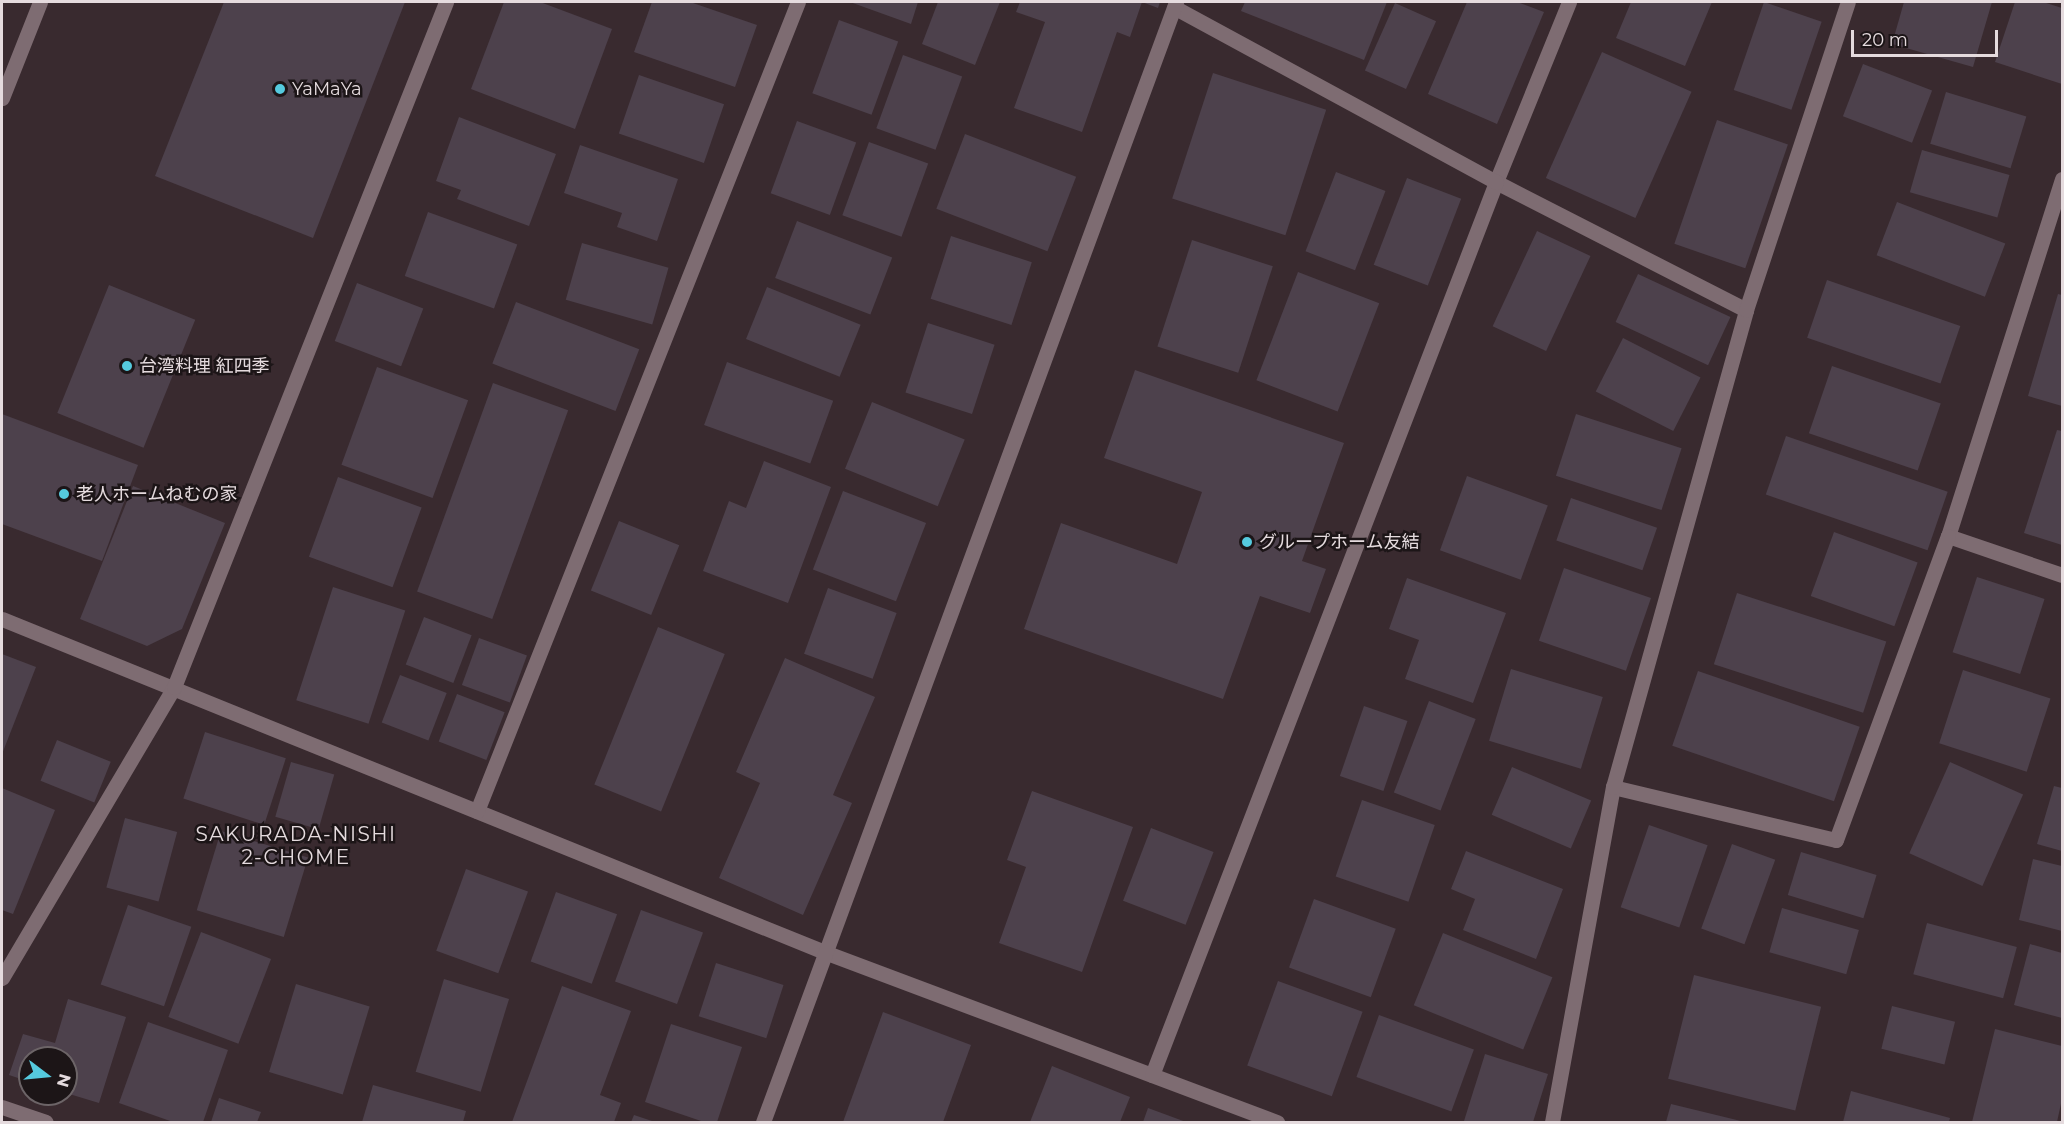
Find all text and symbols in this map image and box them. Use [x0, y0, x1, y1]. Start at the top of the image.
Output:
scale bar [1854, 18, 2001, 56]
text: 20 m [1862, 29, 1908, 51]
place label: YaMaYa [292, 78, 362, 100]
marker: YaMaYa [273, 82, 287, 96]
place label: 台湾料理 紅四季 [139, 355, 270, 377]
marker: 台湾料理 紅四季 [120, 359, 134, 373]
place label: 老人ホームねむの家 [76, 483, 238, 505]
marker: 老人ホームねむの家 [57, 487, 71, 501]
place label: グループホーム友結 [1259, 531, 1421, 553]
marker: グループホーム友結 [1240, 535, 1254, 549]
district label: SAKURADA-NISHI 2-CHOME [195, 822, 397, 869]
north arrow [18, 1046, 78, 1106]
text: N [53, 1072, 75, 1089]

